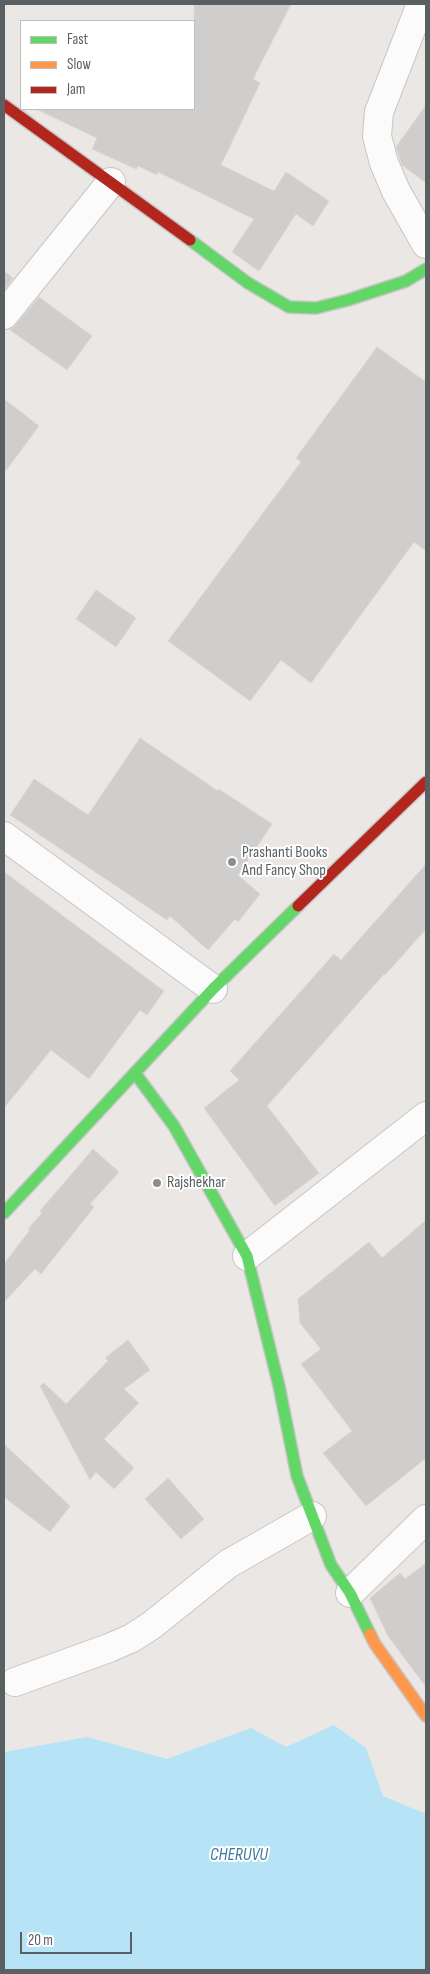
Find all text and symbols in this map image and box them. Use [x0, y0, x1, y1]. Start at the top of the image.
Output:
legend [20, 20, 195, 110]
text: Fast [67, 30, 88, 49]
text: Slow [67, 55, 91, 74]
text: Jam [67, 80, 85, 99]
place label: Prashanti Books And Fancy Shop [242, 843, 327, 881]
marker: Prashanti Books And Fancy Shop [226, 856, 238, 868]
place label: Rajshekhar [167, 1173, 226, 1193]
marker: Rajshekhar [151, 1177, 163, 1189]
water label: CHERUVU [210, 1844, 268, 1866]
scale bar [22, 1922, 135, 1954]
text: 20 m [28, 1931, 53, 1950]

